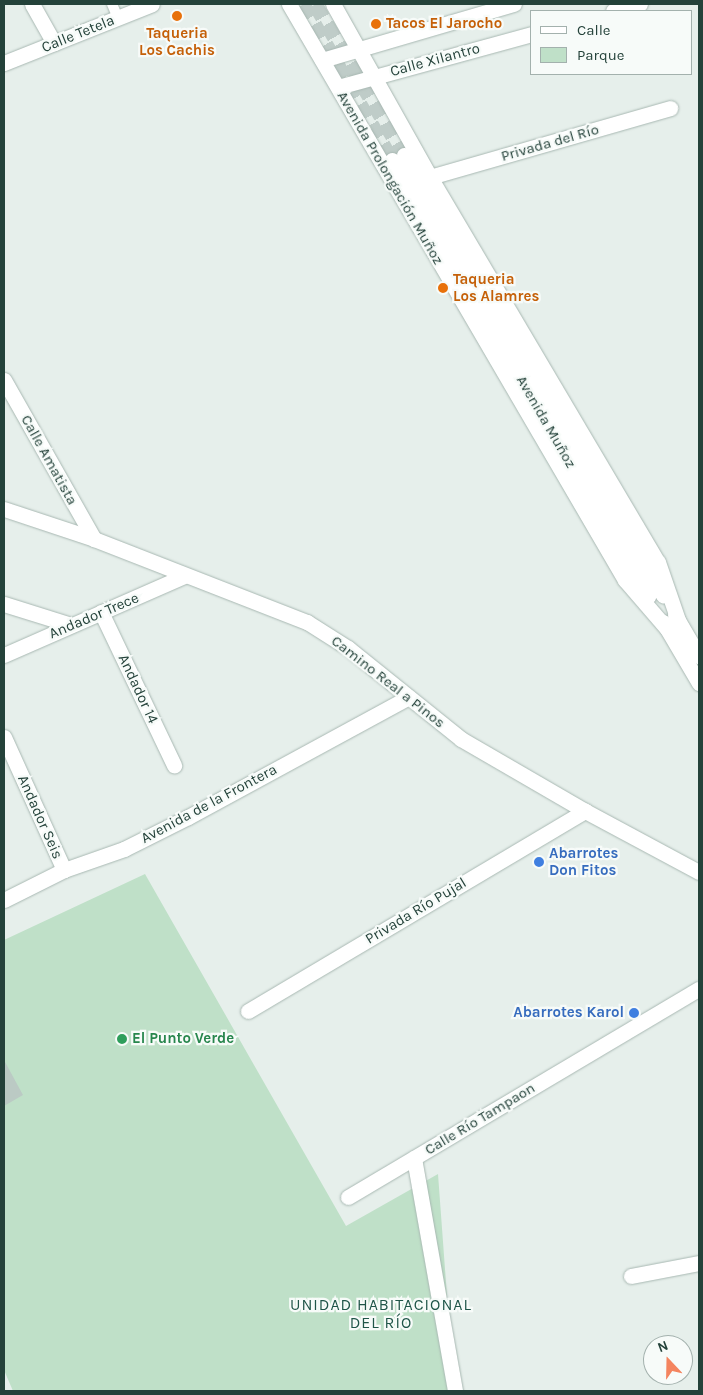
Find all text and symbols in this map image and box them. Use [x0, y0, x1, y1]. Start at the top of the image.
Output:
marker: Taqueria Los Cachis [171, 10, 183, 22]
legend [530, 10, 693, 75]
street label: Calle Tetela [39, 11, 117, 57]
place label: Tacos El Jarocho [386, 15, 502, 33]
marker: Tacos El Jarocho [370, 18, 382, 30]
text: Calle [577, 21, 611, 39]
place label: Taqueria Los Cachis [139, 24, 215, 59]
street label: Calle Xilantro [388, 39, 482, 81]
text: Parque [577, 46, 625, 64]
street label: Avenida Prolongación Muñoz [333, 88, 447, 268]
street label: Privada del Río [499, 120, 601, 166]
place label: Taqueria Los Alamres [453, 270, 539, 305]
marker: Taqueria Los Alamres [437, 282, 449, 294]
street label: Avenida Muñoz [512, 373, 580, 471]
street label: Calle Amatista [17, 412, 81, 508]
street label: Andador Trece [46, 589, 142, 643]
street label: Camino Real a Pinos [328, 632, 448, 732]
street label: Andador 14 [114, 652, 162, 726]
street label: Avenida de la Frontera [138, 760, 280, 848]
street label: Andador Seis [13, 772, 67, 862]
place label: Abarrotes Don Fitos [549, 844, 618, 879]
marker: Abarrotes Don Fitos [533, 856, 545, 868]
street label: Privada Río Pujal [362, 874, 470, 948]
place label: Abarrotes Karol [513, 1004, 624, 1022]
marker: Abarrotes Karol [628, 1007, 640, 1019]
place label: El Punto Verde [132, 1030, 234, 1048]
marker: El Punto Verde [116, 1033, 128, 1045]
street label: Calle Río Tampaon [422, 1079, 538, 1159]
district label: UNIDAD HABITACIONAL DEL RÍO [288, 1295, 474, 1333]
north arrow [643, 1335, 693, 1385]
text: N [655, 1337, 671, 1356]

